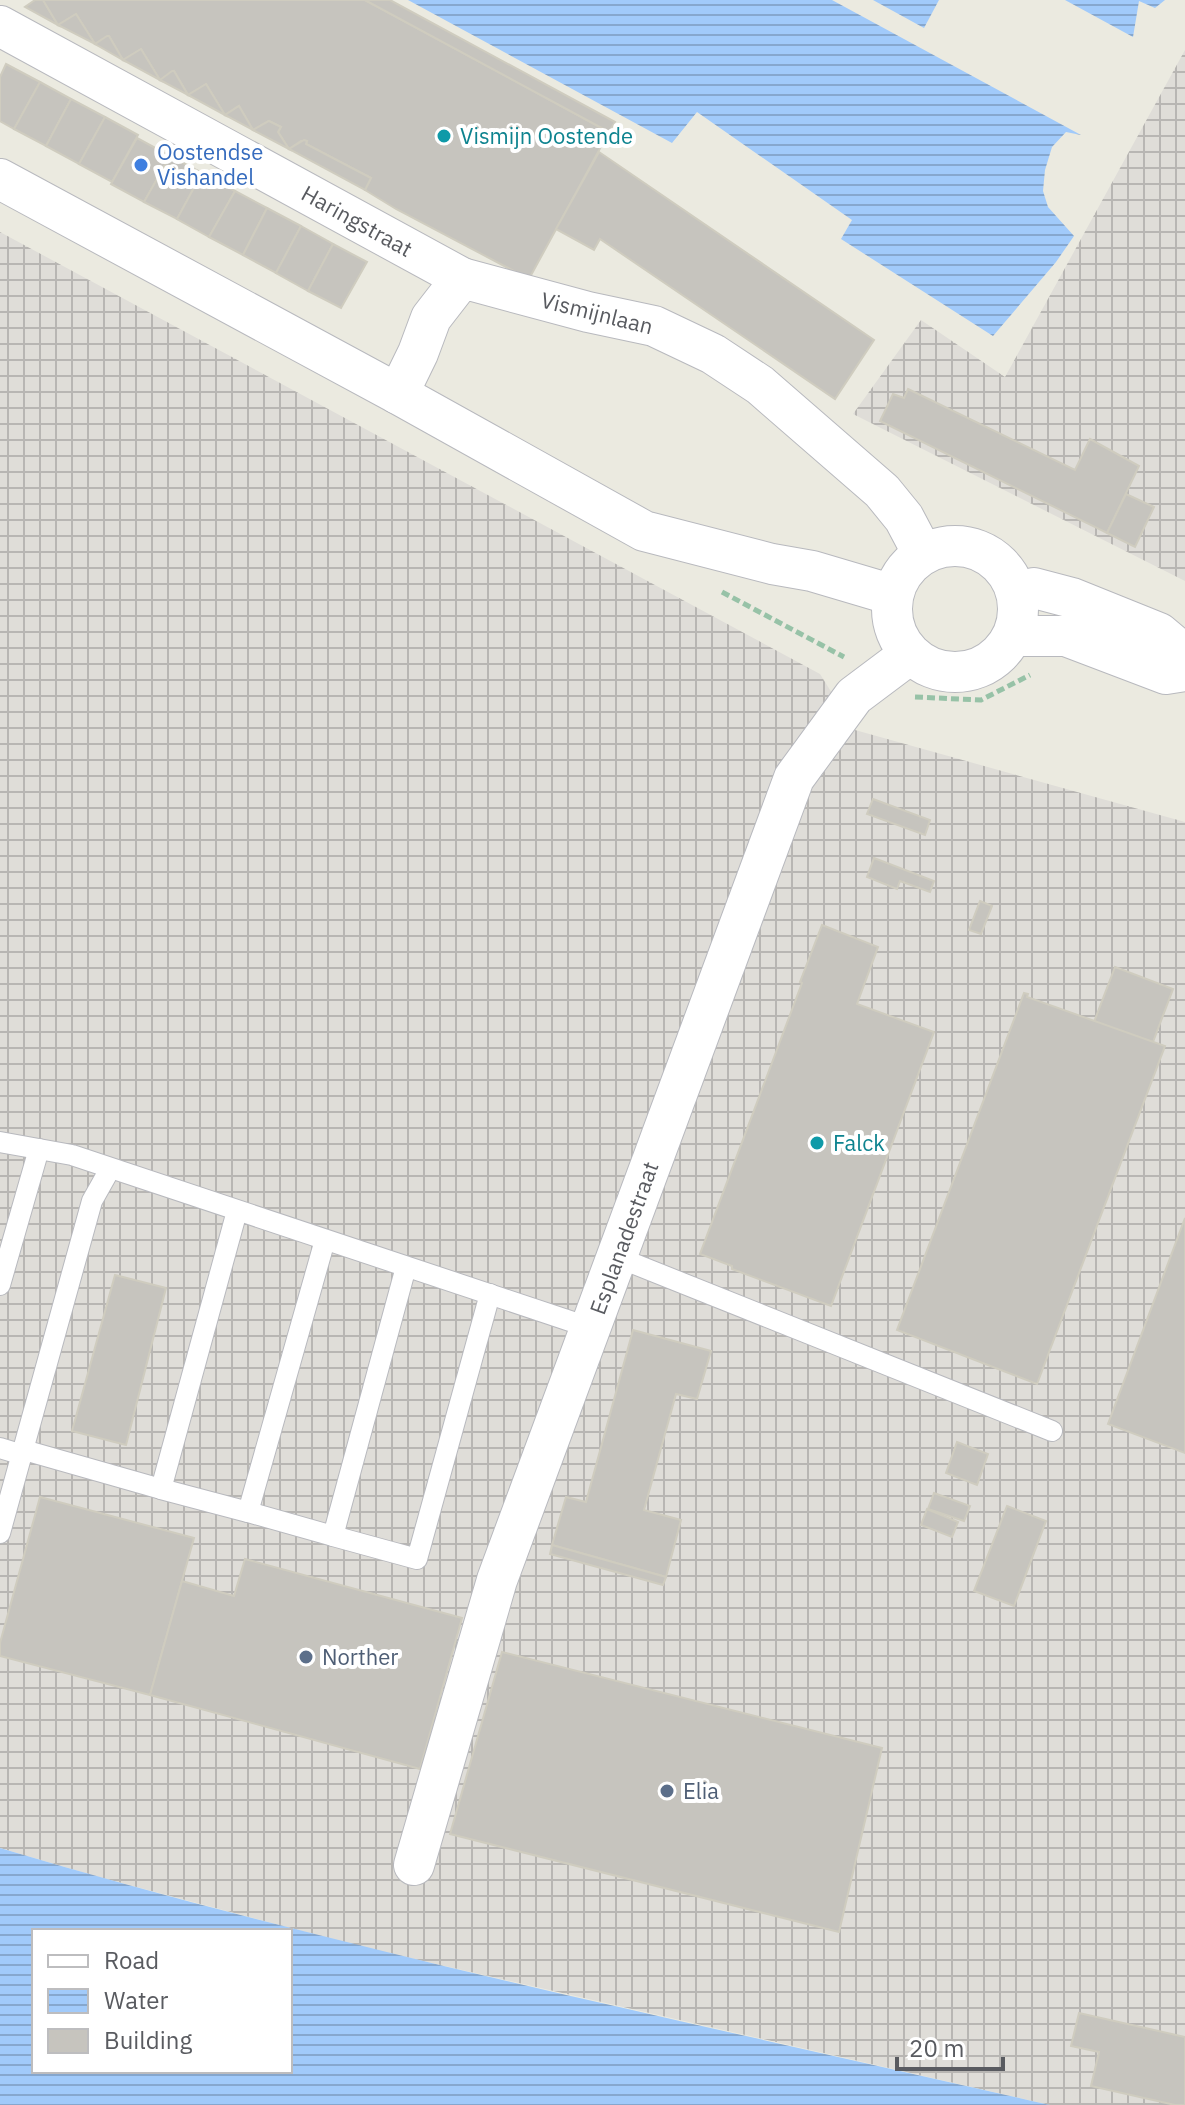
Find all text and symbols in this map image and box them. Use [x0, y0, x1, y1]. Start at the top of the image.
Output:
place label: Vismijn Oostende [460, 121, 633, 150]
marker: Vismijn Oostende [435, 127, 453, 145]
place label: Oostendse Vishandel [157, 137, 263, 191]
marker: Oostendse Vishandel [132, 156, 150, 174]
street label: Haringstraat [297, 178, 418, 263]
street label: Vismijnlaan [538, 285, 656, 340]
place label: Falck [833, 1128, 885, 1157]
marker: Falck [808, 1134, 826, 1152]
street label: Esplanadestraat [582, 1157, 665, 1318]
place label: Norther [322, 1642, 398, 1671]
marker: Norther [297, 1648, 315, 1666]
place label: Elia [683, 1776, 719, 1805]
marker: Elia [658, 1782, 676, 1800]
legend [32, 1929, 292, 2073]
text: Road [104, 1944, 159, 1976]
text: Water [104, 1984, 168, 2016]
scale bar [897, 2021, 1003, 2071]
text: Building [104, 2024, 192, 2056]
text: 20 m [909, 2032, 964, 2064]

